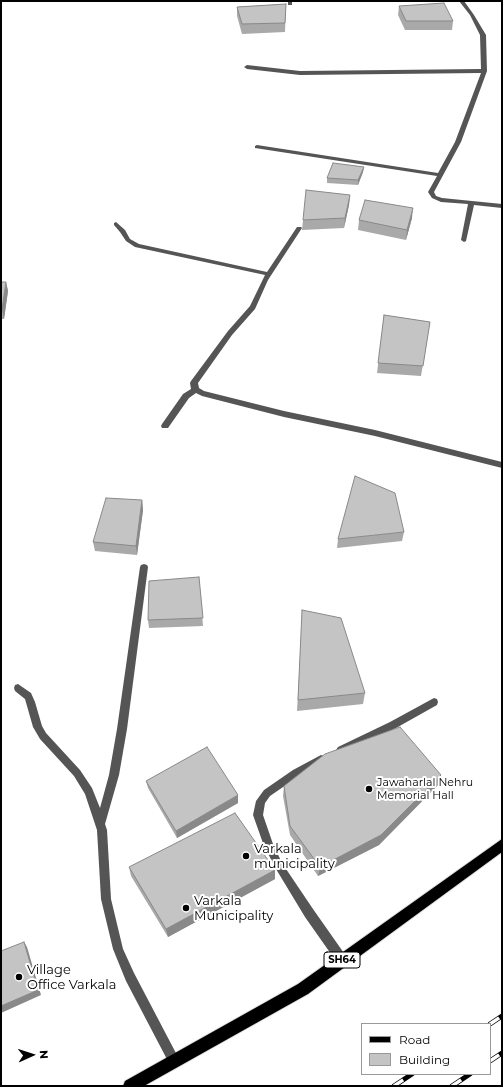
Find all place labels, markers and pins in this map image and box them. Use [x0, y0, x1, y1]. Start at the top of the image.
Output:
place label: Jawaharlal Nehru Memorial Hall [377, 776, 473, 802]
marker: Jawaharlal Nehru Memorial Hall [364, 784, 374, 794]
place label: Varkala municipality [254, 841, 335, 872]
marker: Varkala municipality [241, 851, 251, 861]
place label: Varkala Municipality [194, 893, 273, 924]
marker: Varkala Municipality [181, 903, 191, 913]
place label: Village Office Varkala [27, 962, 116, 993]
marker: Village Office Varkala [14, 972, 24, 982]

